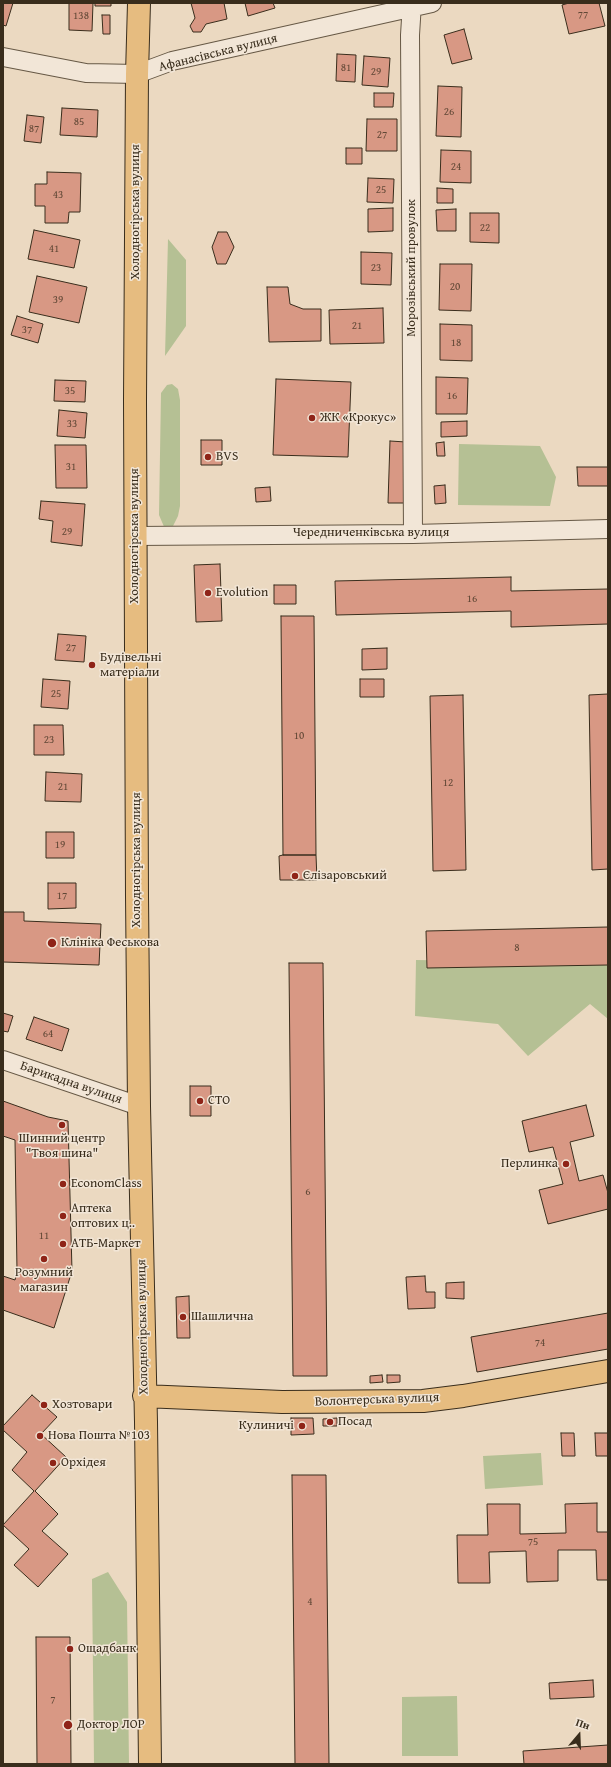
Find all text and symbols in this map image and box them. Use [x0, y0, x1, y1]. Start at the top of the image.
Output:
house number: 77 [578, 8, 588, 22]
house number: 138 [73, 9, 89, 23]
street label: Афанасівська вулиця [157, 31, 279, 75]
house number: 81 [341, 61, 351, 75]
house number: 29 [371, 65, 381, 79]
house number: 26 [444, 105, 454, 119]
house number: 85 [74, 115, 84, 129]
house number: 87 [29, 122, 39, 136]
house number: 27 [377, 128, 387, 142]
street label: Холодногірська вулиця [128, 144, 144, 280]
house number: 24 [451, 160, 461, 174]
house number: 25 [376, 183, 386, 197]
house number: 43 [53, 188, 63, 202]
street label: Морозівський провулок [404, 199, 420, 337]
house number: 22 [480, 221, 490, 235]
house number: 41 [49, 242, 59, 256]
house number: 23 [371, 261, 381, 275]
house number: 20 [450, 280, 460, 294]
house number: 39 [53, 293, 63, 307]
house number: 21 [352, 319, 362, 333]
house number: 37 [22, 323, 32, 337]
house number: 18 [451, 336, 461, 350]
house number: 35 [65, 384, 75, 398]
house number: 16 [447, 389, 457, 403]
place label: ЖК «Крокус» [320, 410, 396, 426]
marker: ЖК «Крокус» [307, 413, 317, 423]
house number: 33 [67, 417, 77, 431]
place label: BVS [216, 449, 238, 465]
marker: BVS [203, 452, 213, 462]
house number: 31 [66, 460, 76, 474]
street label: Холодногірська вулиця [127, 468, 143, 604]
house number: 29 [62, 525, 72, 539]
street label: Чередниченківська вулиця [293, 525, 449, 541]
place label: Evolution [216, 585, 268, 601]
marker: Evolution [203, 588, 213, 598]
house number: 16 [467, 592, 477, 606]
house number: 27 [66, 641, 76, 655]
place label: Будівельні матеріали [100, 650, 162, 681]
marker: Будівельні матеріали [87, 660, 97, 670]
house number: 25 [51, 687, 61, 701]
house number: 10 [294, 729, 304, 743]
house number: 23 [44, 733, 54, 747]
house number: 12 [443, 776, 453, 790]
house number: 21 [58, 780, 68, 794]
street label: Холодногірська вулиця [129, 792, 145, 928]
house number: 19 [55, 838, 65, 852]
place label: Єлізаровський [303, 868, 387, 884]
marker: Єлізаровський [290, 871, 300, 881]
house number: 17 [57, 889, 67, 903]
place label: Клініка Феськова [61, 935, 159, 951]
marker: Клініка Феськова [46, 937, 58, 949]
house number: 8 [514, 941, 520, 955]
house number: 64 [43, 1027, 53, 1041]
street label: Барикадна вулиця [18, 1058, 124, 1108]
place label: СТО [208, 1093, 230, 1109]
marker: СТО [195, 1096, 205, 1106]
marker: Шинний центр "Твоя шина" [57, 1120, 67, 1130]
place label: Шинний центр "Твоя шина" [19, 1131, 105, 1162]
place label: Перлинка [501, 1156, 558, 1172]
marker: Перлинка [561, 1159, 571, 1169]
place label: EconomClass [71, 1176, 142, 1192]
marker: EconomClass [58, 1179, 68, 1189]
house number: 6 [305, 1185, 311, 1199]
place label: Аптека оптових ц‥ [71, 1201, 135, 1232]
marker: Аптека оптових ц‥ [58, 1211, 68, 1221]
house number: 11 [39, 1229, 49, 1243]
place label: АТБ-Маркет [71, 1236, 141, 1252]
marker: АТБ-Маркет [58, 1239, 68, 1249]
marker: Розумний магазин [39, 1254, 49, 1264]
street label: Холодногірська вулиця [134, 1259, 152, 1395]
place label: Розумний магазин [15, 1265, 73, 1296]
place label: Шашлична [191, 1309, 253, 1325]
marker: Шашлична [178, 1312, 188, 1322]
house number: 74 [535, 1336, 545, 1350]
street label: Волонтерська вулиця [315, 1390, 439, 1410]
place label: Хозтовари [52, 1397, 113, 1413]
marker: Хозтовари [39, 1400, 49, 1410]
place label: Посад [338, 1414, 372, 1430]
marker: Посад [325, 1417, 335, 1427]
place label: Кулиничі [239, 1418, 294, 1434]
marker: Кулиничі [297, 1421, 307, 1431]
place label: Нова Пошта №103 [48, 1428, 150, 1444]
marker: Нова Пошта №103 [35, 1431, 45, 1441]
place label: Орхідея [61, 1455, 106, 1471]
marker: Орхідея [48, 1458, 58, 1468]
house number: 75 [528, 1535, 538, 1549]
house number: 4 [307, 1595, 313, 1609]
place label: Ощадбанк [78, 1641, 136, 1657]
marker: Ощадбанк [65, 1644, 75, 1654]
house number: 7 [50, 1693, 56, 1707]
text: Пн [574, 1714, 592, 1734]
north arrow [559, 1715, 599, 1755]
place label: Доктор ЛОР [77, 1717, 145, 1733]
marker: Доктор ЛОР [62, 1719, 74, 1731]

